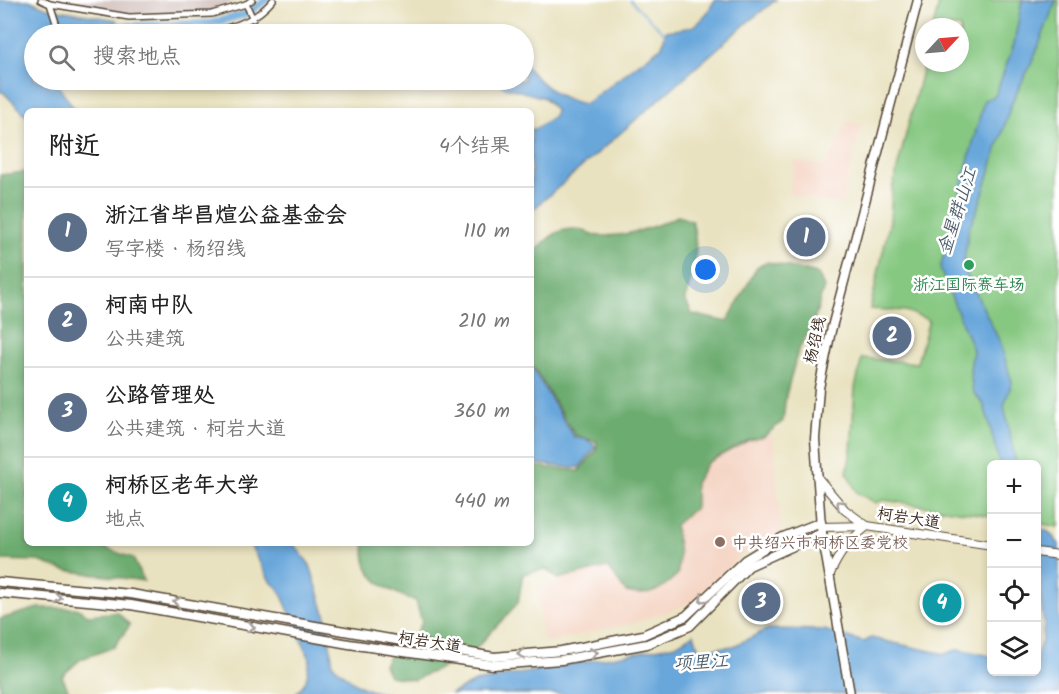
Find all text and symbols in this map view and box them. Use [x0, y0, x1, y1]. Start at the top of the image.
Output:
north arrow [915, 18, 969, 72]
search box [24, 24, 534, 90]
text: 搜索地点 [93, 40, 181, 75]
icon: search [45, 41, 78, 74]
text: 附近 [48, 126, 100, 168]
text: 4个结果 [439, 131, 510, 163]
water label: 金星群山江 [931, 163, 986, 259]
text: 浙江省毕昌煊公益基金会 [105, 199, 347, 234]
pin: 1 [786, 214, 826, 260]
text: 1 [64, 216, 71, 248]
text: 110 m [464, 216, 510, 248]
text: 写字楼 · 杨绍线 [105, 234, 246, 266]
your location [691, 255, 720, 284]
marker: 浙江国际赛车场 [962, 258, 976, 272]
place label: 浙江国际赛车场 [913, 273, 1025, 298]
text: 柯南中队 [105, 289, 193, 324]
text: 2 [62, 306, 73, 338]
text: 210 m [458, 306, 510, 338]
street label: 杨绍线 [798, 314, 833, 367]
pin: 2 [872, 314, 912, 358]
text: 公共建筑 [105, 324, 185, 356]
text: 公路管理处 [105, 379, 215, 414]
text: 3 [62, 396, 73, 428]
text: 360 m [454, 396, 510, 428]
text: 公共建筑 · 柯岩大道 [105, 414, 286, 446]
map controls [987, 460, 1041, 676]
button: + [987, 460, 1041, 514]
text: 柯桥区老年大学 [105, 469, 259, 504]
text: 4 [62, 486, 73, 518]
text: 440 m [454, 486, 510, 518]
one-way arrow [836, 500, 847, 511]
street label: 柯岩大道 [875, 501, 942, 536]
text: 地点 [105, 504, 145, 536]
button: − [987, 514, 1041, 568]
place label: 中共绍兴市柯桥区委党校 [732, 531, 908, 556]
marker: 中共绍兴市柯桥区委党校 [713, 535, 727, 549]
button: locate [987, 568, 1041, 622]
pin: 3 [742, 580, 780, 624]
pin: 4 [922, 580, 962, 626]
one-way arrow [54, 591, 63, 604]
one-way arrow [700, 592, 711, 603]
one-way arrow [172, 596, 181, 608]
one-way arrow [246, 620, 256, 632]
button: layers [987, 622, 1041, 676]
street label: 柯岩大道 [396, 625, 463, 660]
one-way arrow [516, 647, 525, 660]
one-way arrow [590, 648, 599, 660]
water label: 项里江 [673, 648, 730, 679]

